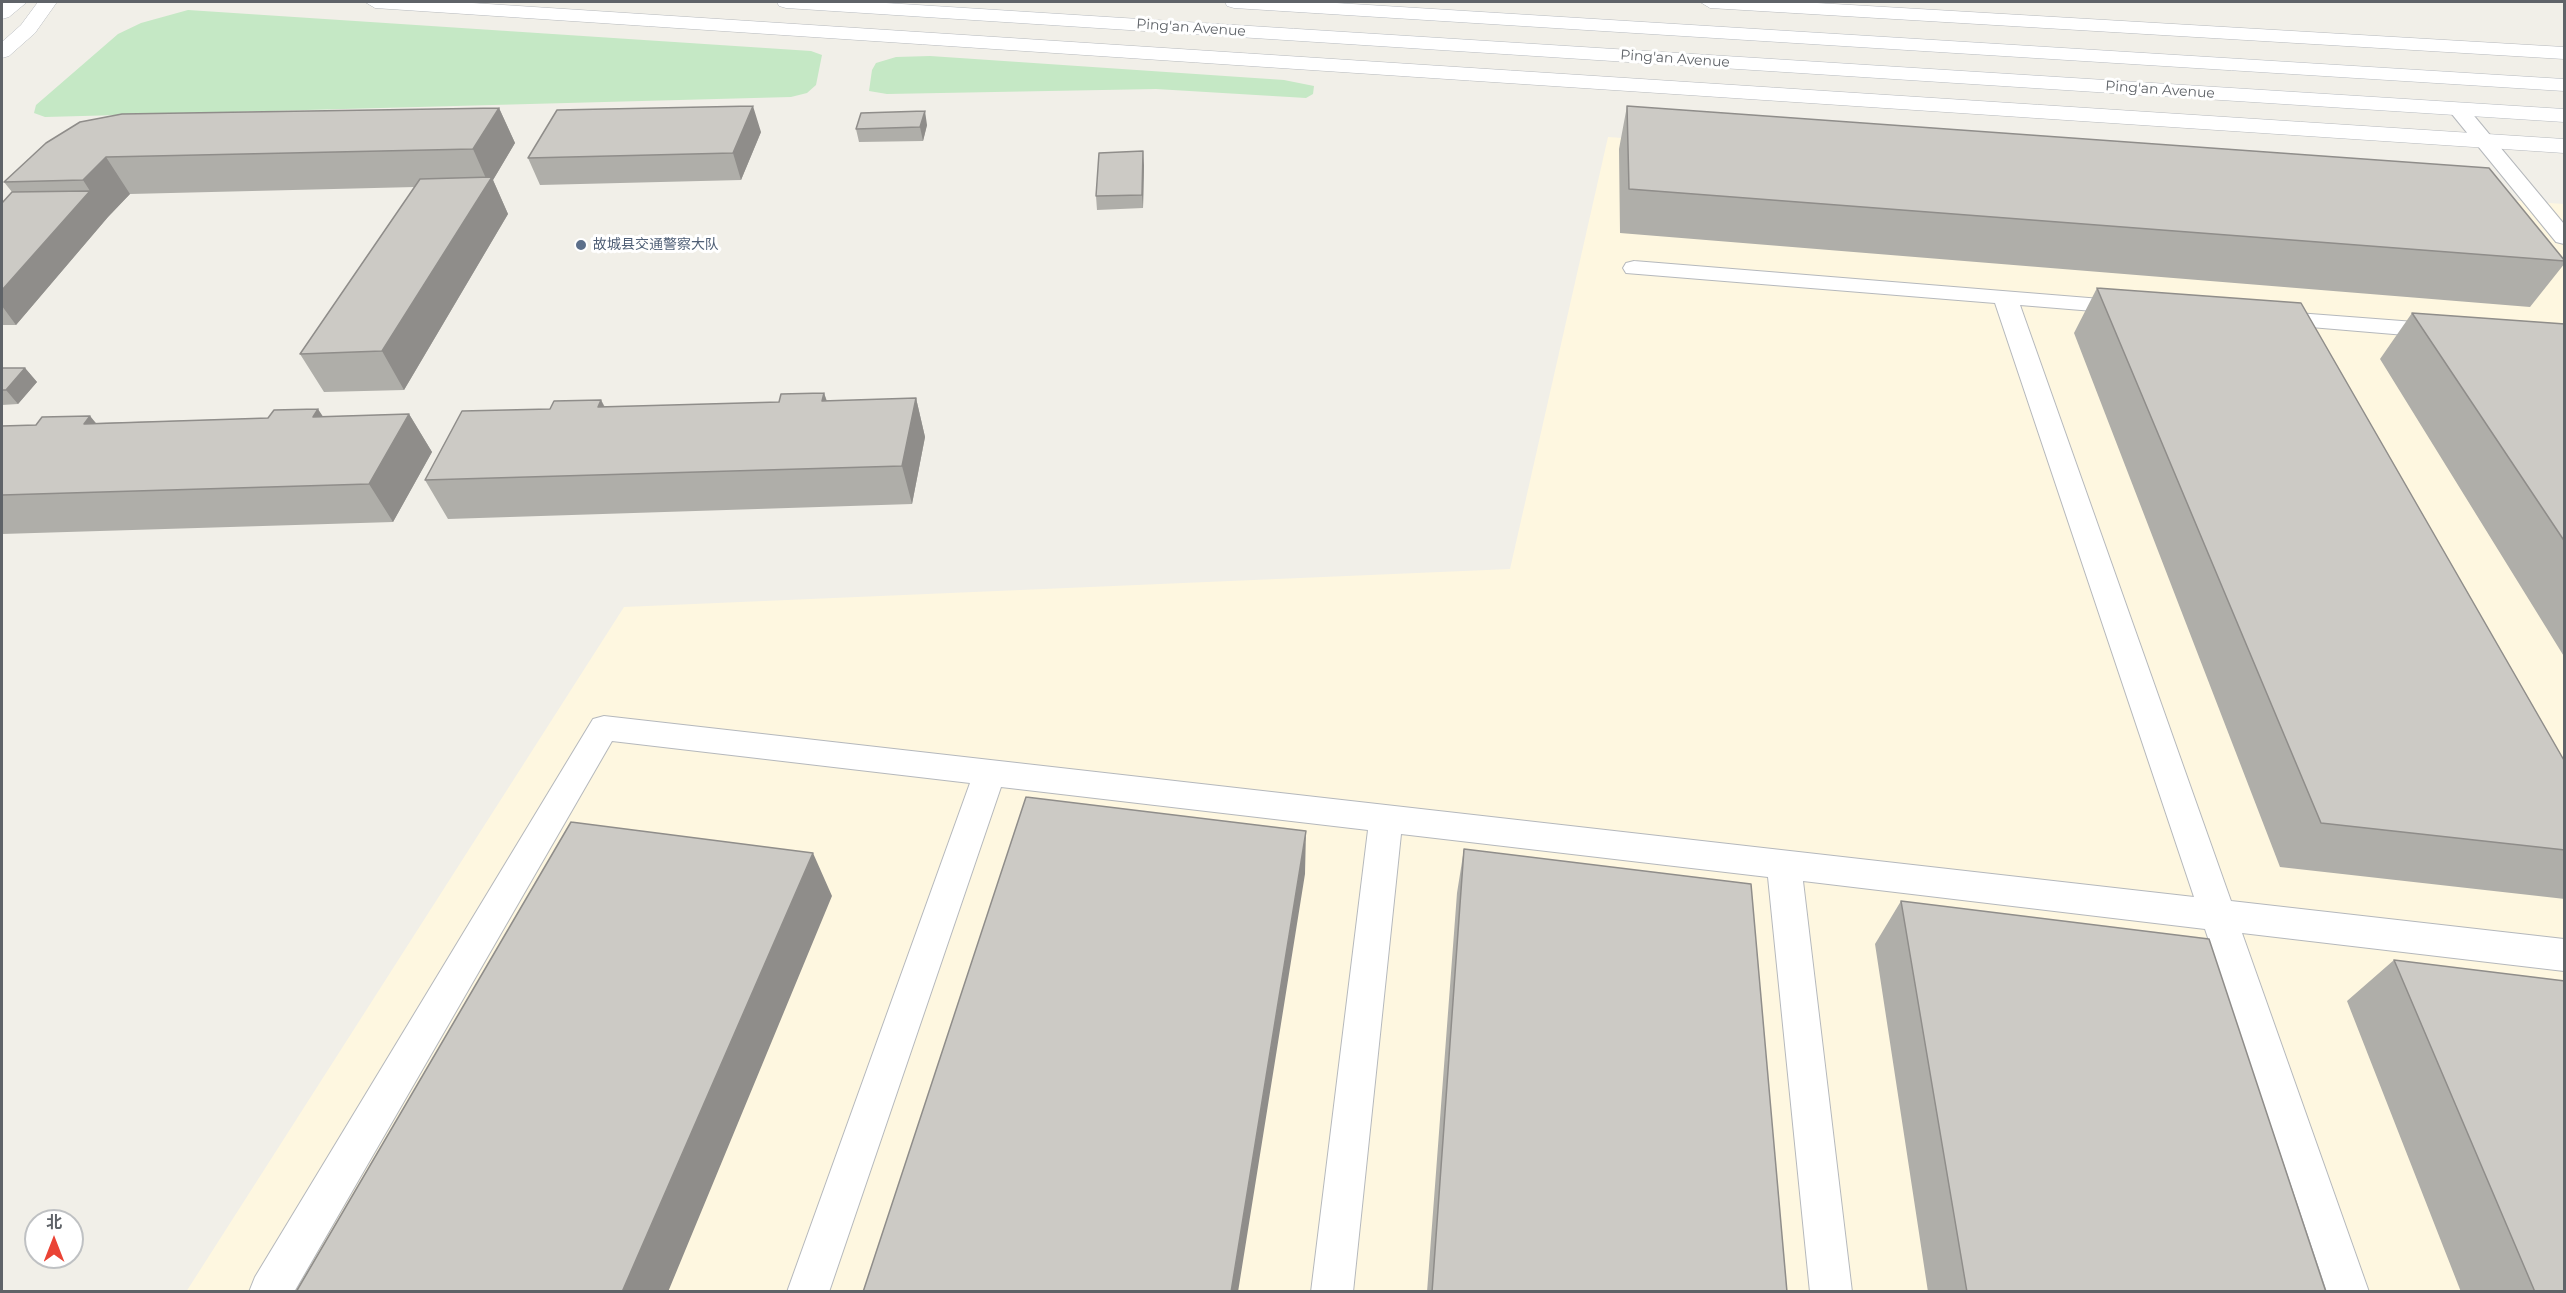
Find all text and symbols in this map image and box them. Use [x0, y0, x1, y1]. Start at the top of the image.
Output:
street label: Ping'an Avenue [1136, 16, 1246, 40]
street label: Ping'an Avenue [1620, 47, 1730, 71]
street label: Ping'an Avenue [2105, 78, 2215, 102]
place label: 故城县交通警察大队 [593, 237, 719, 253]
marker: 故城县交通警察大队 [574, 238, 588, 252]
north arrow [24, 1209, 84, 1269]
text: 北 [46, 1213, 62, 1232]

